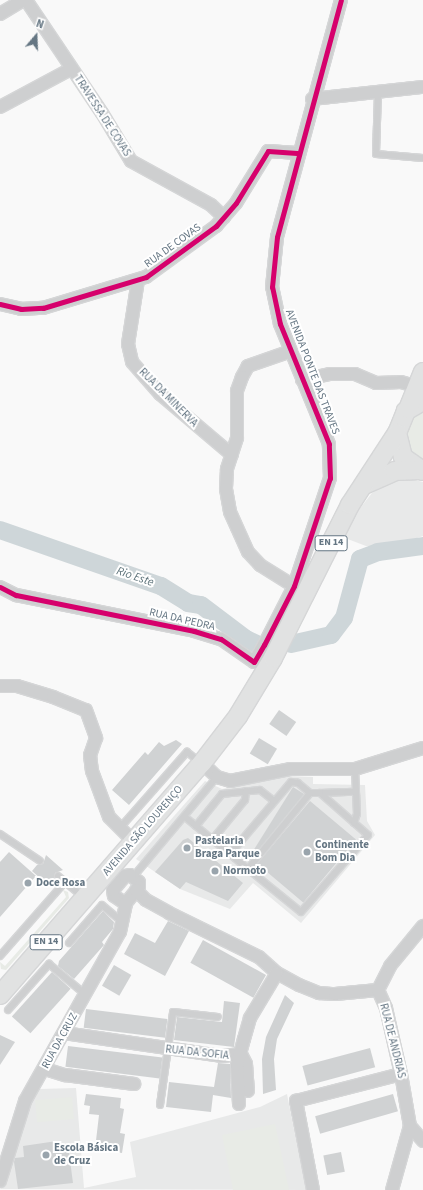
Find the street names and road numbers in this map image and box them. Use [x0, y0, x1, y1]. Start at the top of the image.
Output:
street label: TRAVESSA DE COVAS [71, 73, 133, 159]
street label: RUA DE COVAS [142, 221, 204, 271]
street label: AVENIDA PONTE DAS TRAVES [282, 308, 342, 436]
street label: RUA DA MINERVA [136, 366, 200, 430]
road number: EN 14 [314, 535, 348, 551]
street label: RUA DA PEDRA [148, 606, 216, 634]
street label: AVENIDA SÃO LOURENÇO [100, 783, 186, 879]
road number: EN 14 [29, 934, 63, 950]
street label: RUA DE ANDRIAS [376, 1002, 408, 1080]
street label: RUA DA CRUZ [39, 1011, 81, 1071]
street label: RUA DA SOFIA [165, 1043, 229, 1063]

